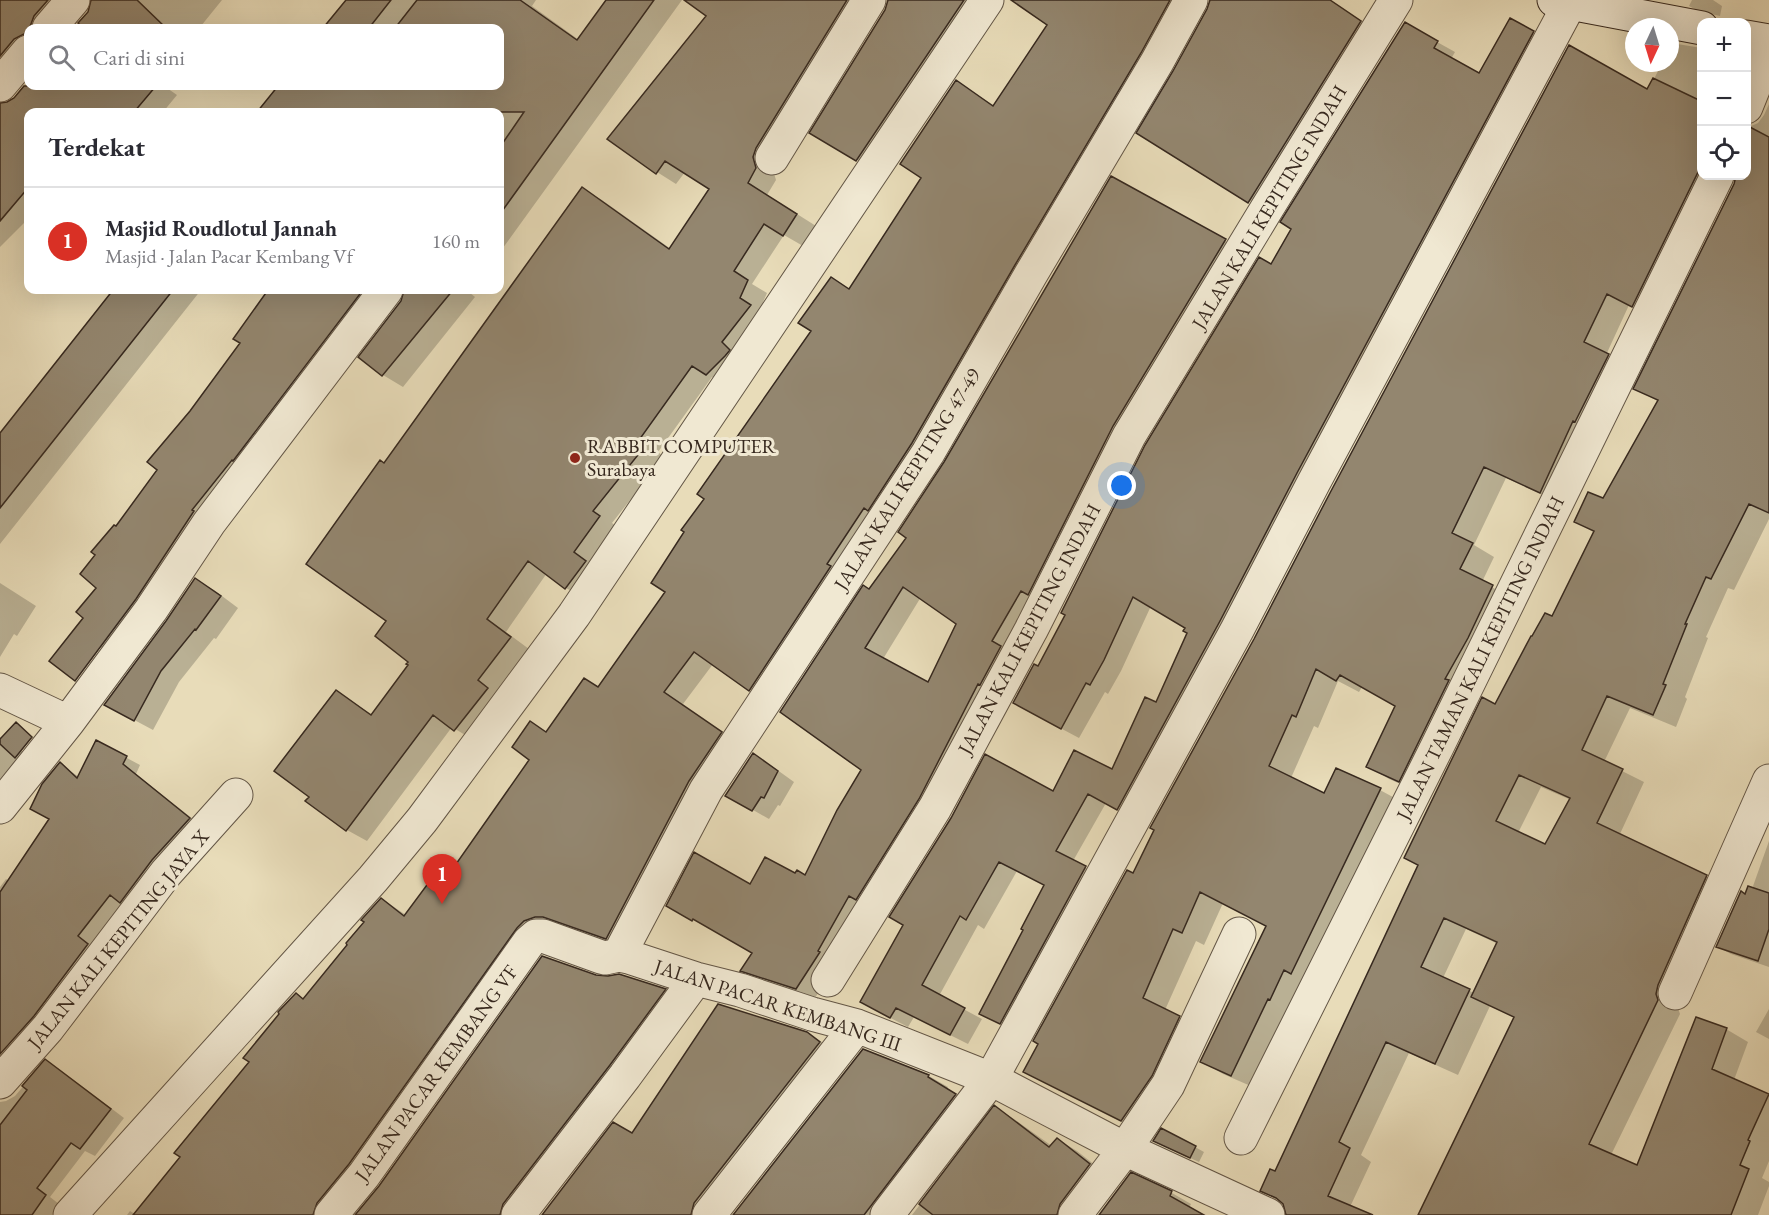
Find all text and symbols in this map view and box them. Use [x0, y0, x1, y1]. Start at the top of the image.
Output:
north arrow [1625, 18, 1679, 72]
map controls [1697, 18, 1751, 180]
button: + [1697, 18, 1751, 72]
search box [24, 24, 504, 90]
icon: search [45, 41, 78, 74]
text: Cari di sini [93, 43, 185, 72]
button: − [1697, 72, 1751, 126]
street label: JALAN KALI KEPITING INDAH [1185, 80, 1352, 336]
button: locate [1697, 126, 1751, 180]
text: Terdekat [48, 130, 145, 164]
text: Masjid Roudlotul Jannah [105, 214, 337, 243]
text: 1 [62, 228, 73, 254]
text: 160 m [432, 228, 480, 254]
text: Masjid · Jalan Pacar Kembang Vf [105, 243, 353, 269]
street label: JALAN KALI KEPITING 47-49 [827, 363, 986, 597]
place label: RABBIT COMPUTER Surabaya [587, 433, 777, 482]
marker: RABBIT COMPUTER Surabaya [568, 451, 582, 465]
your location [1107, 471, 1136, 500]
street label: JALAN TAMAN KALI KEPITING INDAH [1389, 492, 1570, 826]
street label: JALAN KALI KEPITING INDAH [951, 499, 1106, 761]
street label: JALAN KALI KEPITING JAYA X [20, 824, 215, 1056]
pin: 1 [422, 854, 462, 904]
street label: JALAN PACAR KEMBANG III [649, 952, 905, 1057]
street label: JALAN PACAR KEMBANG VF [347, 960, 523, 1188]

